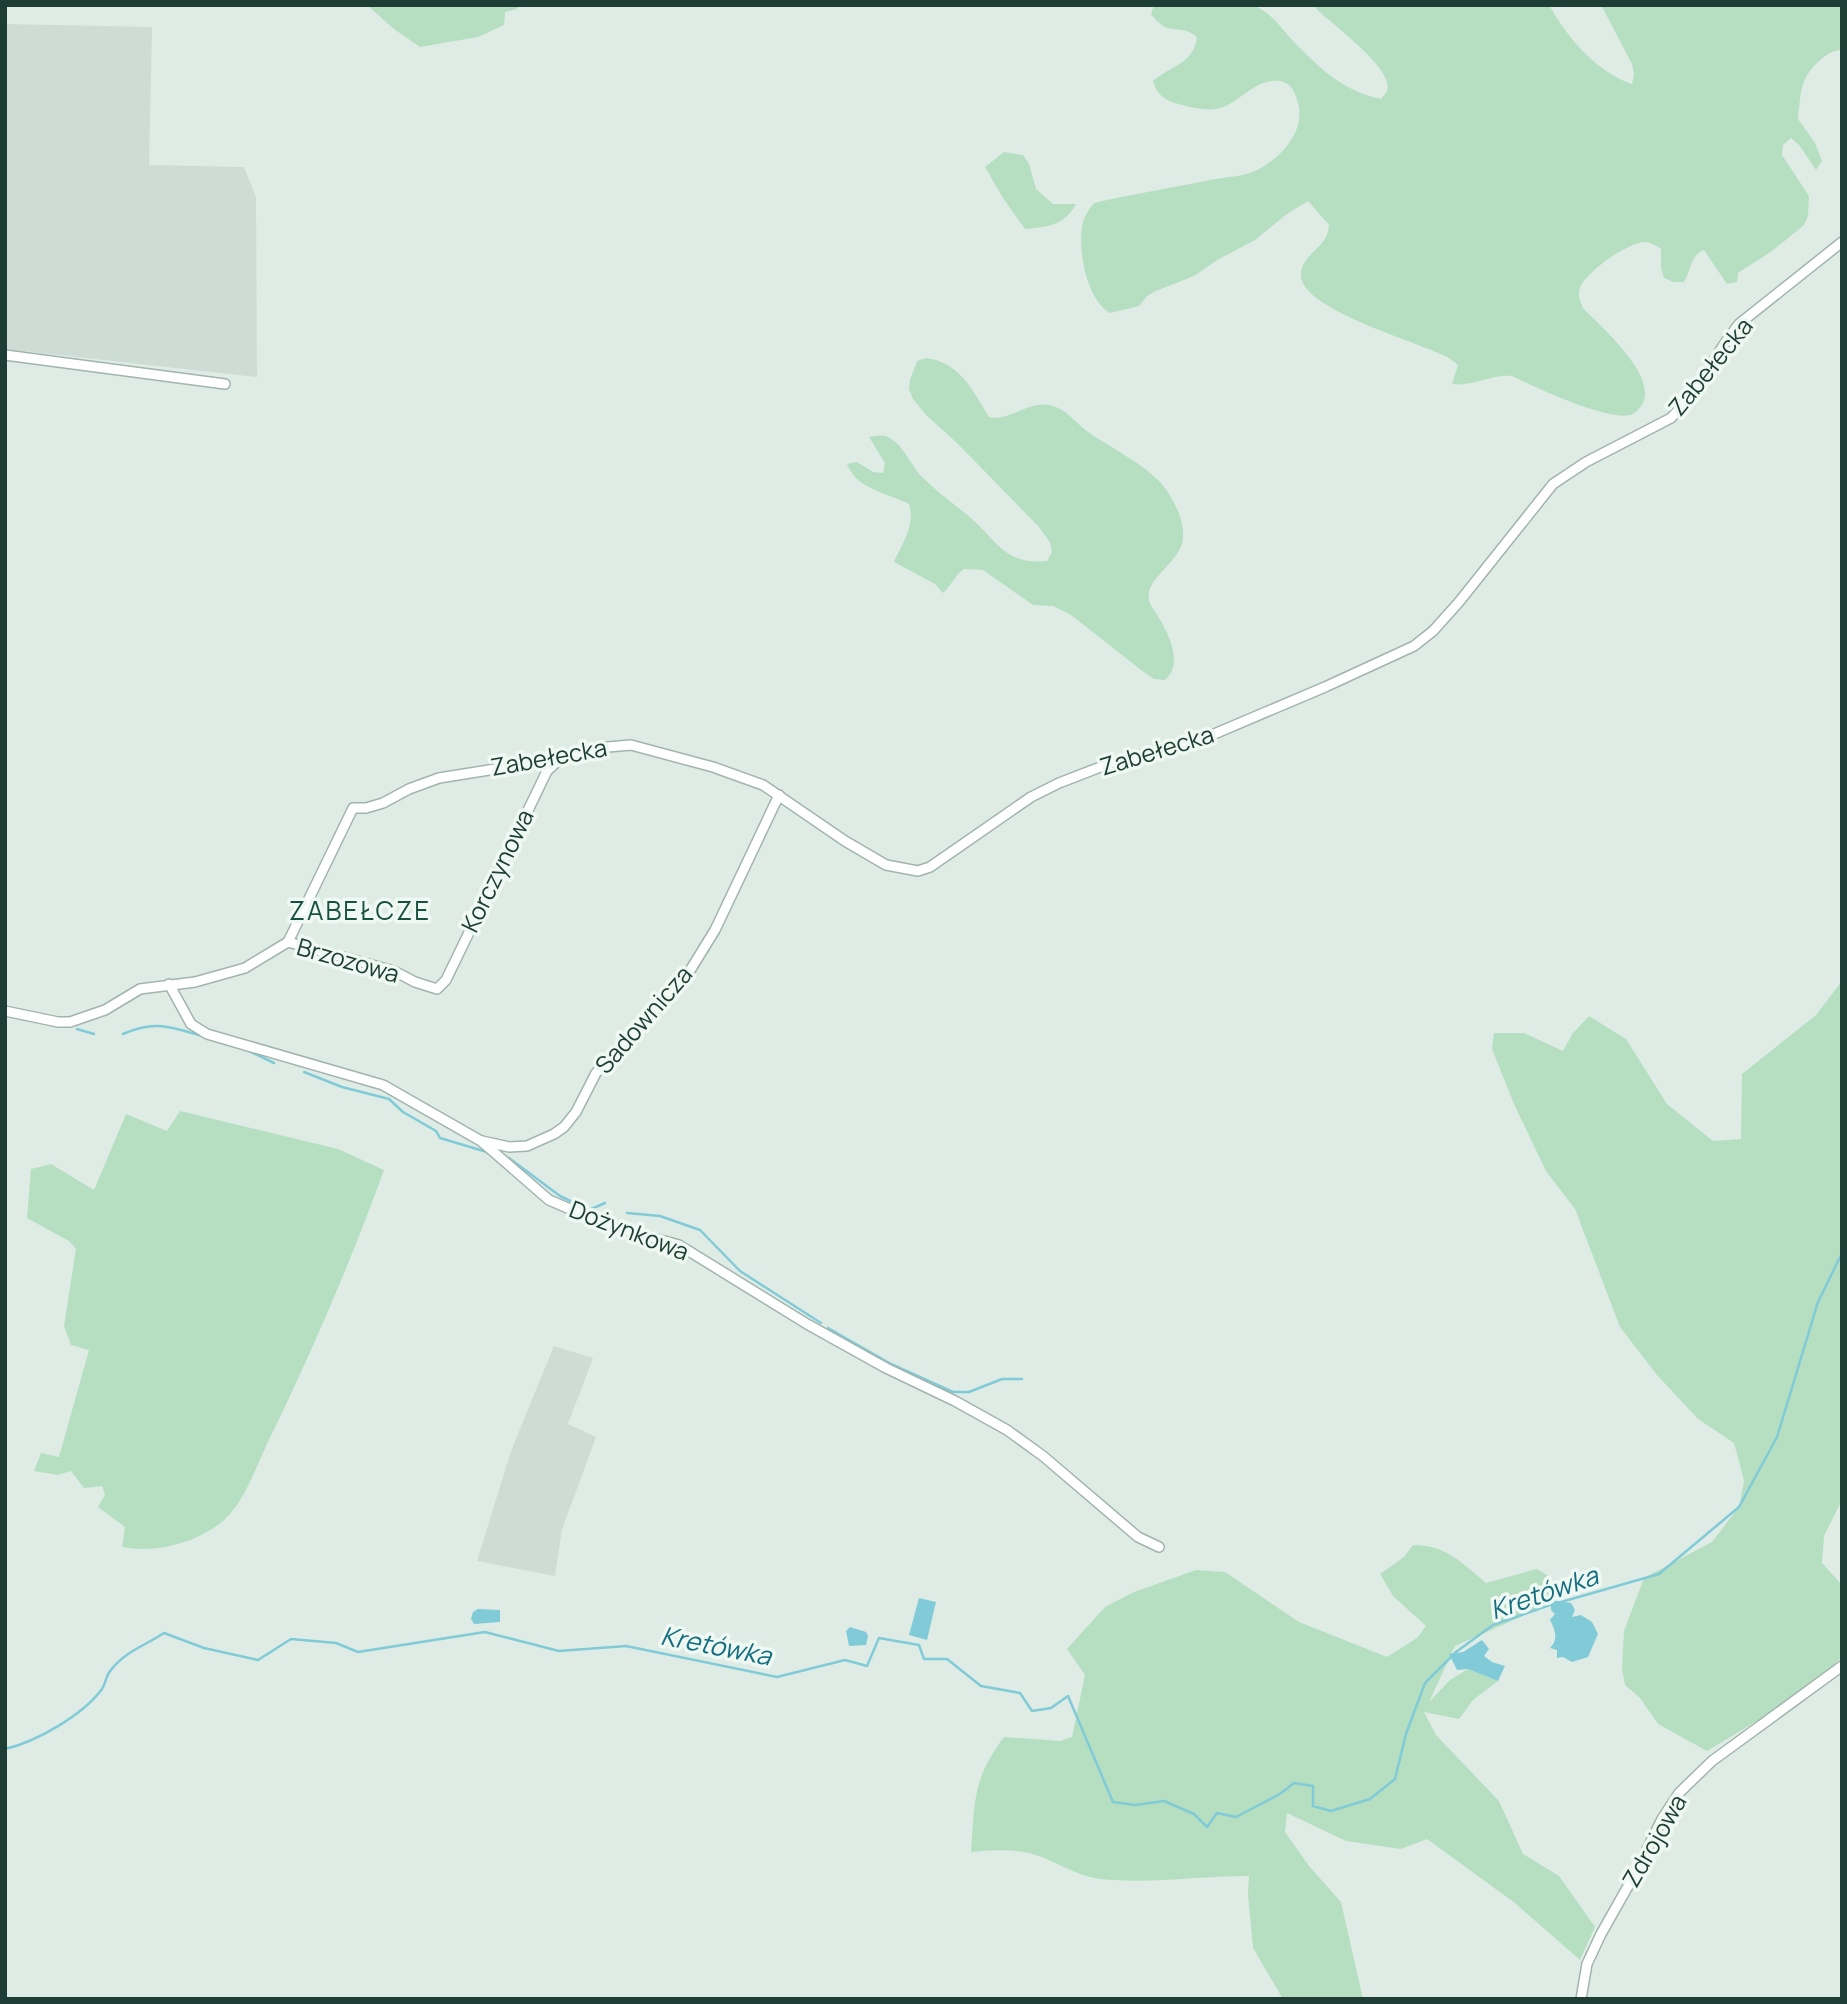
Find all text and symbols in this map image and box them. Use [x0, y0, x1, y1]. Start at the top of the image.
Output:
street label: Zabełecka [1660, 310, 1760, 422]
street label: Zabełecka [1096, 717, 1218, 783]
street label: Zabełecka [488, 730, 609, 783]
street label: Korczynowa [453, 803, 541, 937]
district label: ZABEŁCZE [289, 892, 431, 928]
street label: Brzozowa [293, 929, 404, 990]
street label: Sadownicza [587, 958, 699, 1080]
street label: Dożynkowa [565, 1192, 694, 1267]
water label: Kretówka [1485, 1556, 1604, 1627]
water label: Kretówka [658, 1617, 776, 1674]
street label: Zdrojowa [1614, 1788, 1694, 1893]

